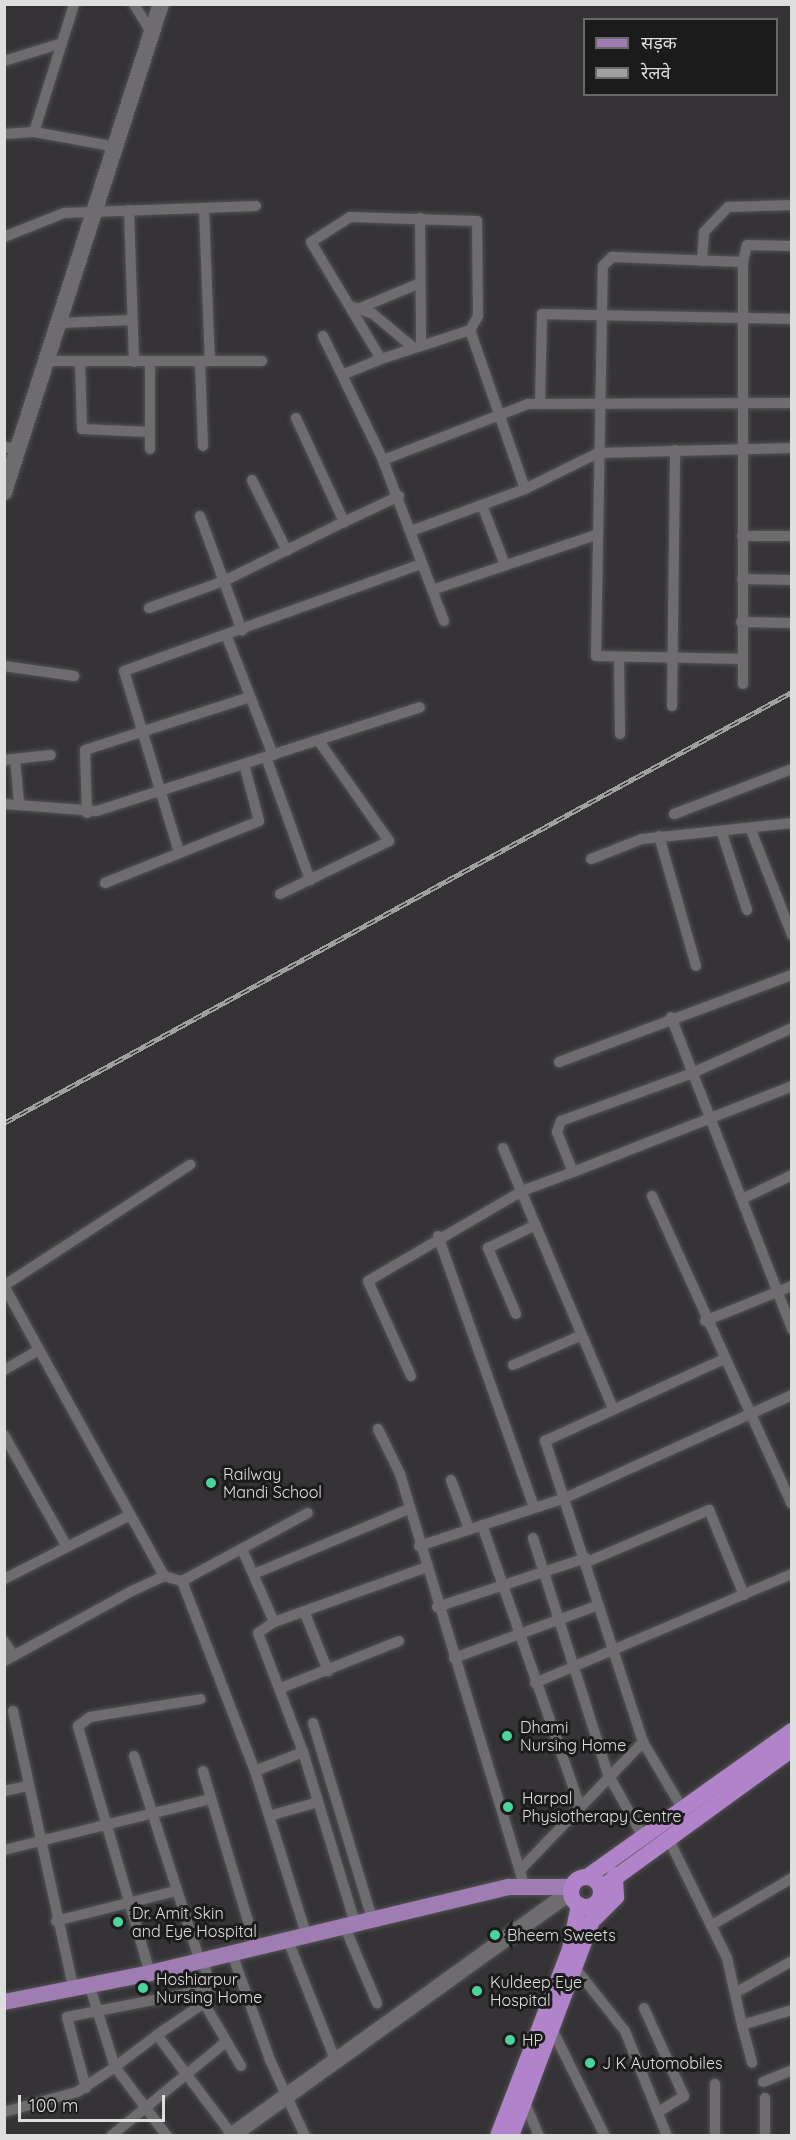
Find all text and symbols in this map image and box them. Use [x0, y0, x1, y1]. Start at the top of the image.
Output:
legend [583, 18, 778, 96]
text: सड़क [641, 31, 677, 54]
text: रेलवे [641, 61, 671, 84]
place label: Railway Mandi School [223, 1464, 322, 1502]
marker: Railway Mandi School [204, 1476, 218, 1490]
place label: Dhami Nursing Home [520, 1717, 626, 1755]
marker: Dhami Nursing Home [498, 1727, 516, 1745]
place label: Harpal Physiotherapy Centre [522, 1788, 681, 1826]
marker: Harpal Physiotherapy Centre [499, 1798, 517, 1816]
place label: Dr. Amit Skin and Eye Hospital [132, 1903, 257, 1941]
marker: Dr. Amit Skin and Eye Hospital [109, 1913, 127, 1931]
place label: Bheem Sweets [507, 1925, 616, 1945]
marker: Bheem Sweets [488, 1928, 502, 1942]
place label: Hoshiarpur Nursing Home [156, 1969, 262, 2007]
place label: Kuldeep Eye Hospital [490, 1972, 582, 2010]
marker: Hoshiarpur Nursing Home [134, 1979, 152, 1997]
marker: Kuldeep Eye Hospital [468, 1982, 486, 2000]
place label: HP [522, 2030, 543, 2050]
marker: HP [503, 2033, 517, 2047]
place label: J K Automobiles [602, 2053, 722, 2073]
marker: J K Automobiles [583, 2056, 597, 2070]
scale bar [21, 2083, 168, 2121]
text: 100 m [29, 2094, 78, 2117]

